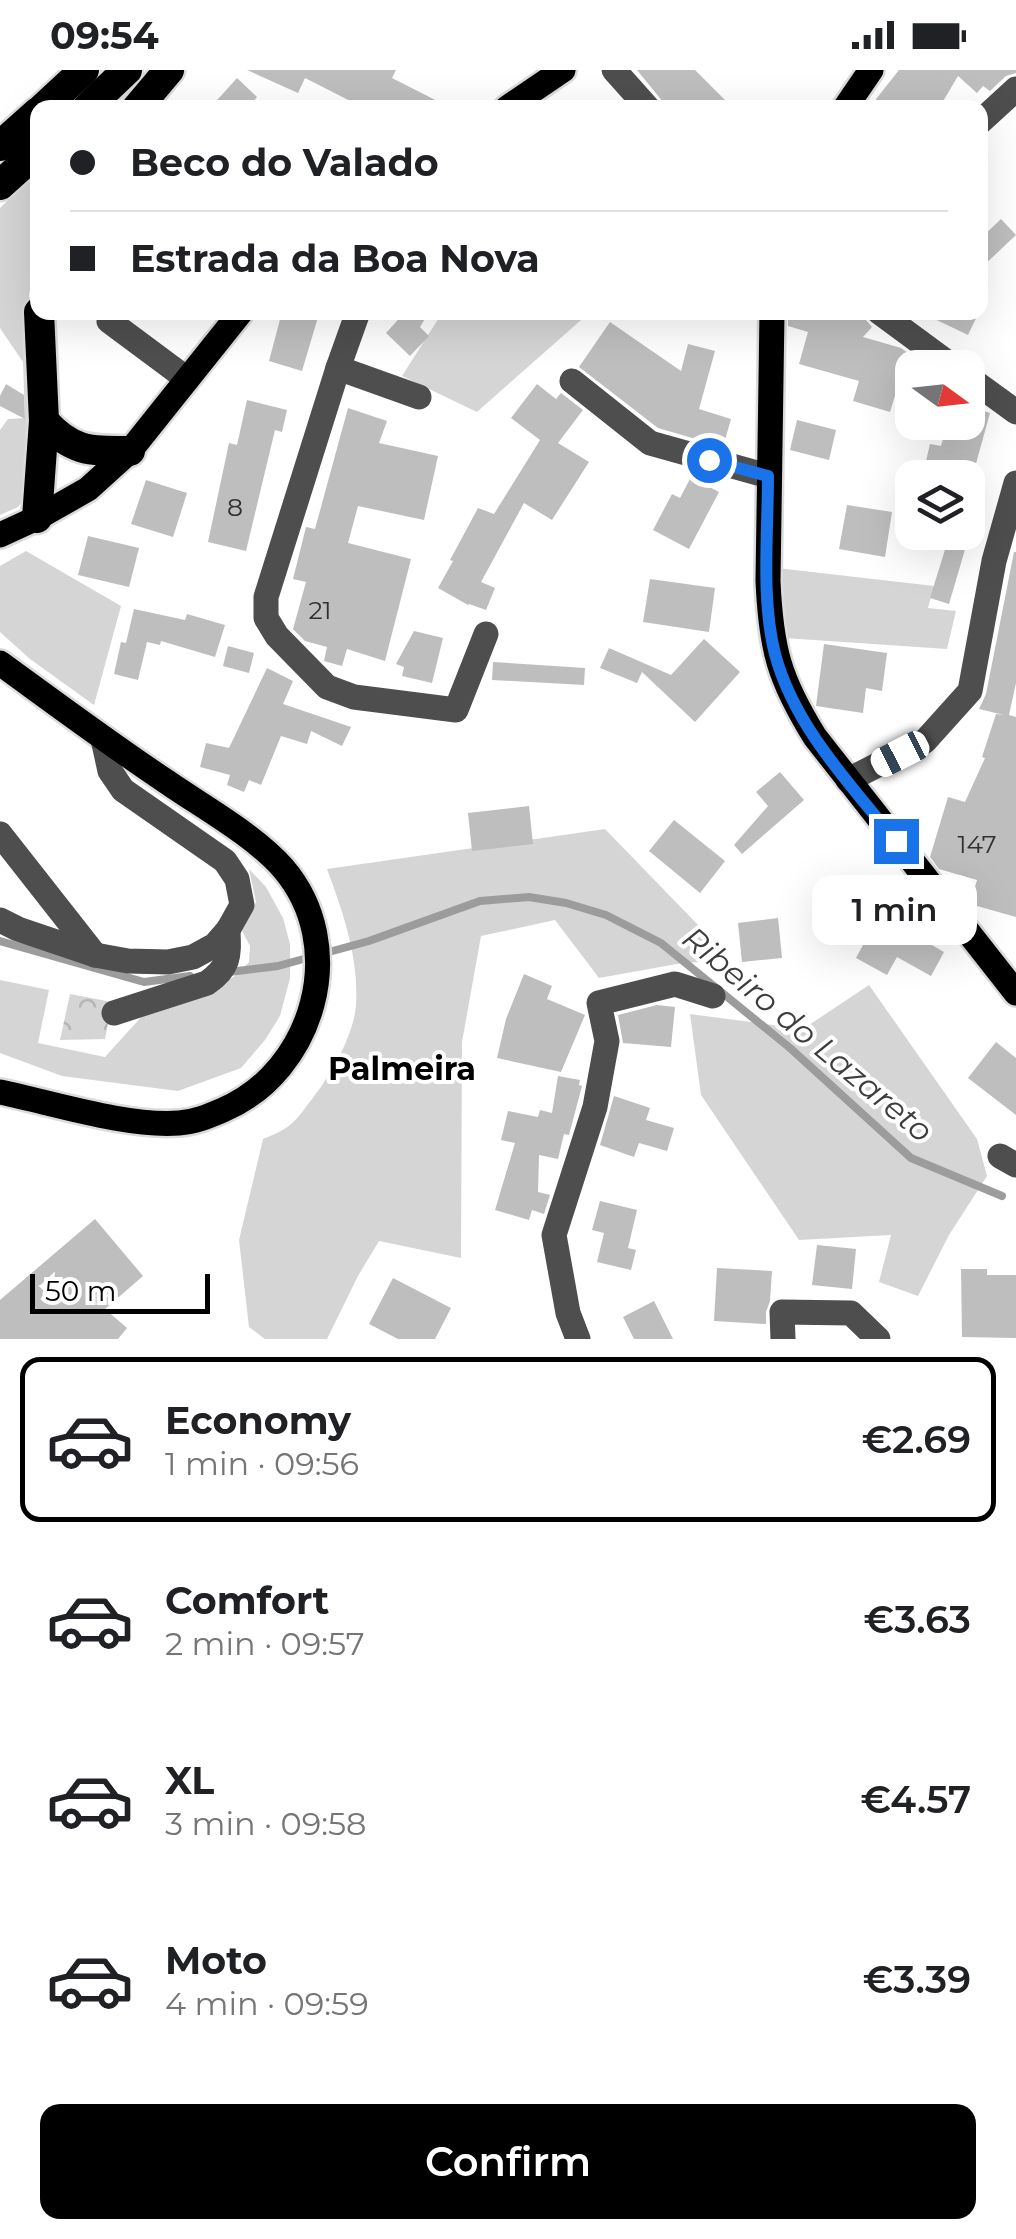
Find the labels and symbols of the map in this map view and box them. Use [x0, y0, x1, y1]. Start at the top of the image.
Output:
north arrow [895, 350, 985, 440]
route start [687, 438, 732, 483]
house number: 8 [227, 492, 243, 522]
house number: 21 [308, 595, 332, 625]
car [866, 727, 934, 781]
route end [874, 819, 919, 864]
house number: 147 [957, 829, 997, 859]
callout: 1 min [814, 876, 978, 946]
water label: Ribeiro do Lazareto [675, 918, 941, 1150]
district label: Palmeira [328, 1049, 476, 1088]
scale bar [30, 1269, 210, 1314]

